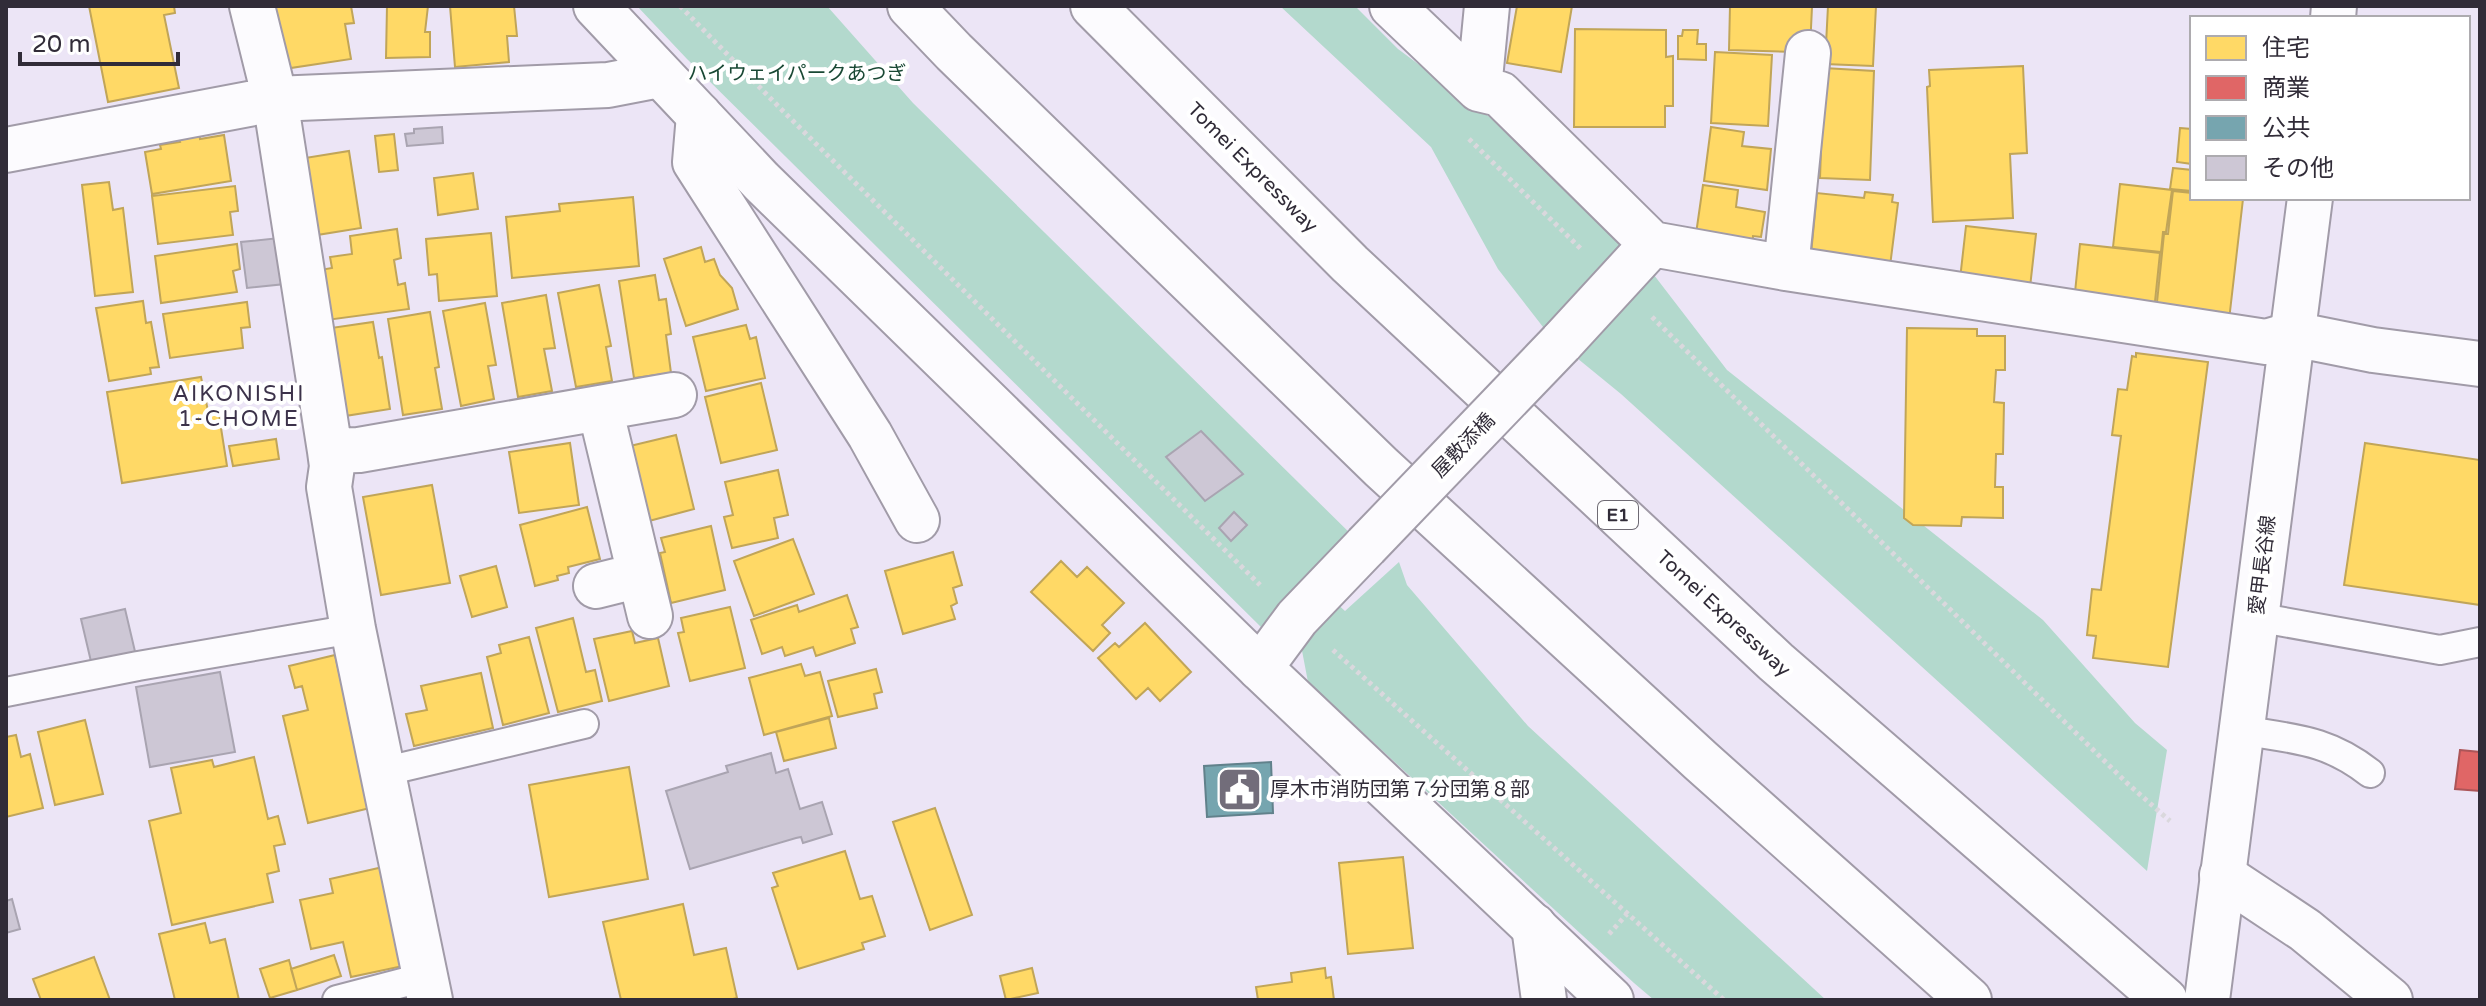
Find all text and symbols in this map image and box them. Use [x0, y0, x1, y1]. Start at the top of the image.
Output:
scale bar [20, 16, 178, 66]
legend [2190, 16, 2470, 200]
text: 20 m [32, 30, 90, 59]
text: 住宅 [2262, 34, 2310, 63]
park label: ハイウェイパークあつぎ [687, 62, 907, 86]
text: 商業 [2262, 74, 2310, 103]
street label: Tomei Expressway [1182, 98, 1323, 238]
text: 公共 [2262, 114, 2310, 143]
text: その他 [2262, 154, 2334, 183]
district label: AIKONISHI 1-CHOME [173, 381, 306, 432]
street label: 屋敷添橋 [1427, 409, 1500, 483]
road number: E1 [1598, 501, 1638, 529]
street label: 愛甲長谷線 [2245, 514, 2281, 616]
street label: Tomei Expressway [1651, 545, 1795, 682]
public building icon: 厚木市消防団第７分団第８部 [1215, 765, 1263, 813]
place label: 厚木市消防団第７分団第８部 [1270, 778, 1530, 802]

